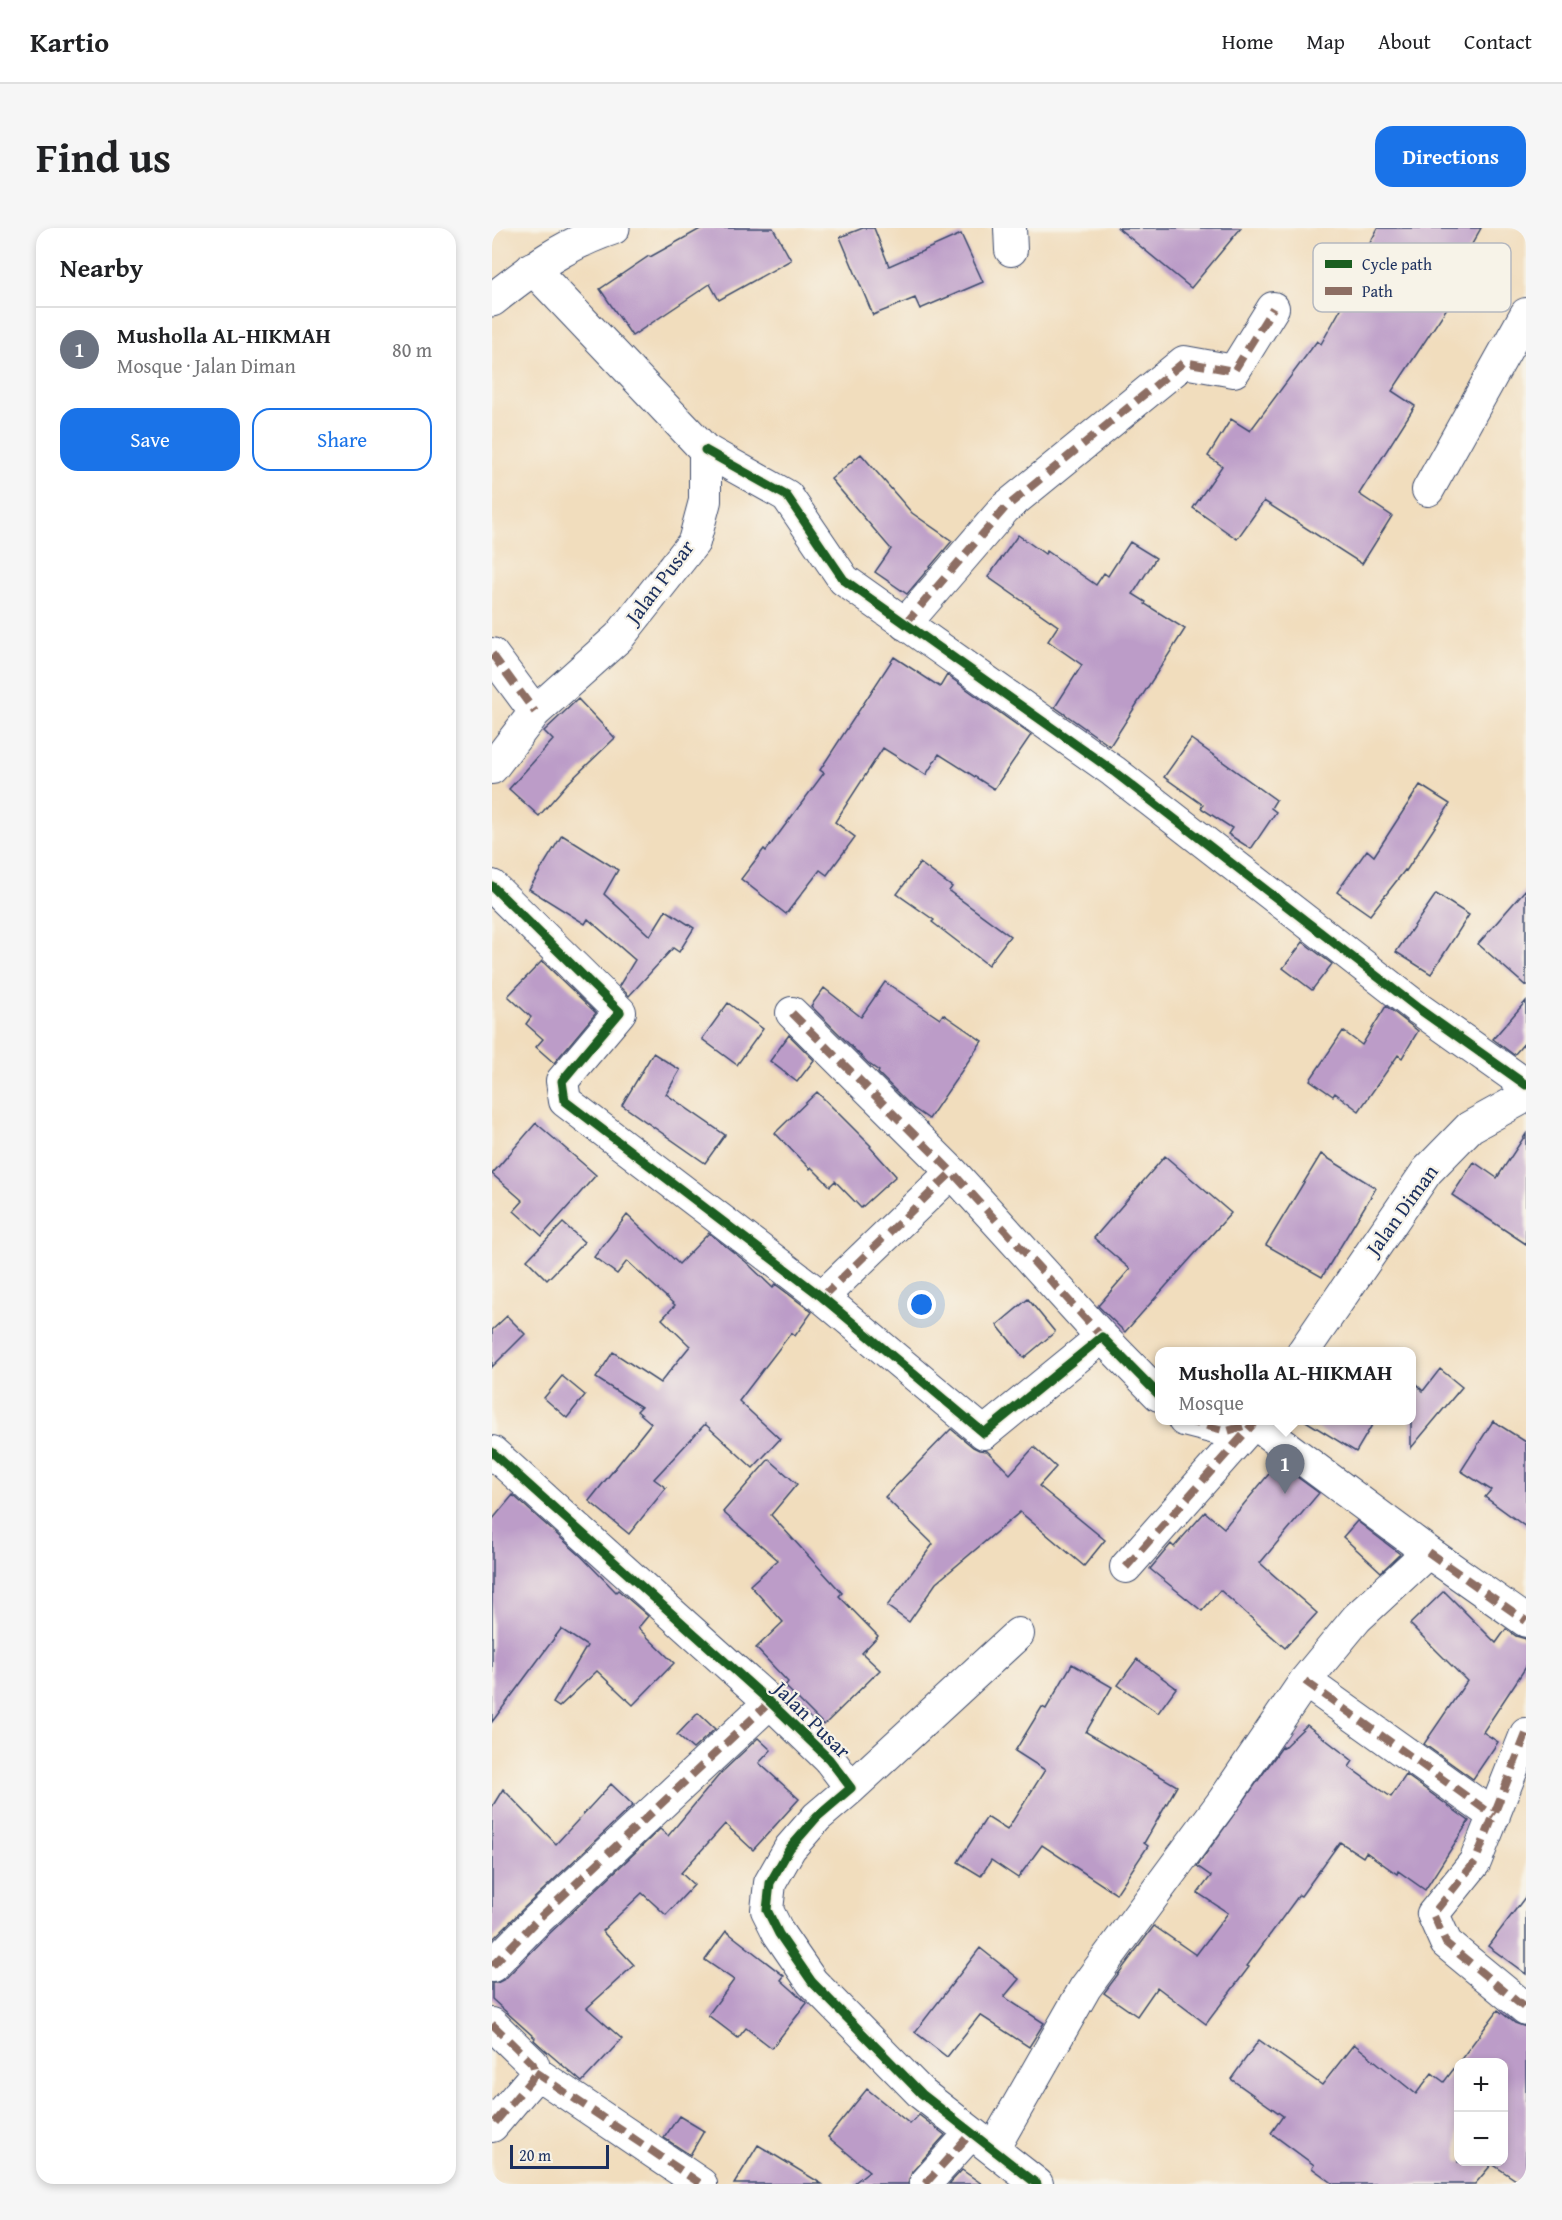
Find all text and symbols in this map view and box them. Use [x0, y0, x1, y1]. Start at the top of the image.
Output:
text: Kartio [30, 21, 109, 62]
text: Home [1222, 26, 1273, 57]
text: Map [1306, 26, 1345, 57]
text: About [1378, 26, 1431, 57]
text: Contact [1464, 26, 1532, 57]
text: Find us [36, 126, 171, 187]
button: Directions [1375, 126, 1526, 187]
legend [1313, 243, 1511, 312]
text: Nearby [60, 248, 143, 287]
text: Cycle path [1362, 252, 1432, 276]
text: Path [1362, 279, 1393, 303]
text: Musholla AL-HIKMAH [117, 319, 331, 351]
text: 1 [74, 335, 85, 364]
text: 80 m [392, 335, 432, 364]
text: Mosque · Jalan Diman [117, 351, 296, 380]
button: Save [60, 408, 240, 471]
button: Share [252, 408, 432, 471]
street label: Jalan Pusar [616, 533, 702, 633]
street label: Jalan Diman [1356, 1157, 1445, 1264]
your location [907, 1290, 936, 1319]
popup [1155, 1347, 1416, 1425]
text: Musholla AL-HIKMAH [1179, 1356, 1392, 1388]
text: Mosque [1179, 1388, 1244, 1417]
pin: 1 [1266, 1444, 1304, 1494]
street label: Jalan Pusar [764, 1672, 858, 1766]
map controls [1454, 2058, 1508, 2166]
button: + [1454, 2058, 1508, 2112]
button: − [1454, 2112, 1508, 2166]
scale bar [510, 2142, 609, 2170]
text: 20 m [519, 2143, 551, 2167]

